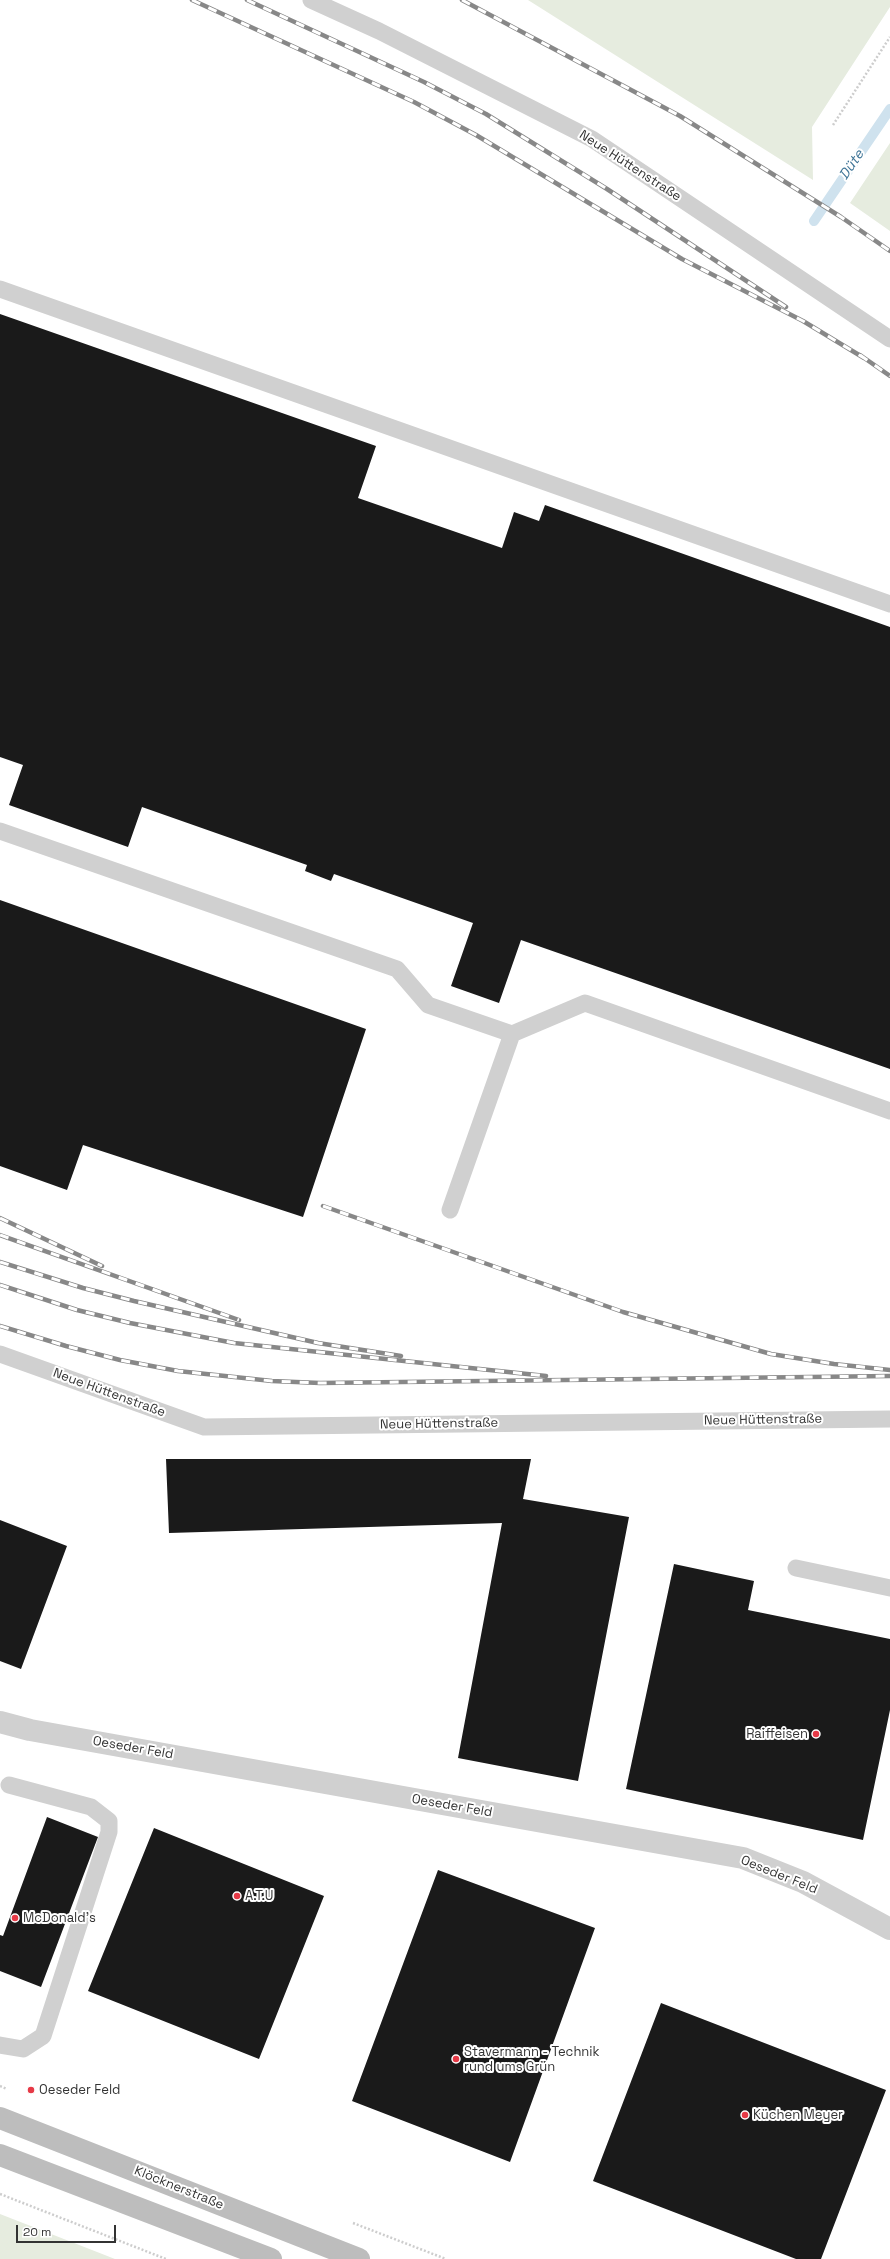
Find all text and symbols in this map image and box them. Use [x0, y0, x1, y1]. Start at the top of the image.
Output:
street label: Neue Hüttenstraße [576, 127, 684, 205]
water label: Düte [836, 147, 868, 183]
street label: Neue Hüttenstraße [51, 1365, 167, 1421]
street label: Neue Hüttenstraße [704, 1411, 822, 1429]
street label: Neue Hüttenstraße [380, 1415, 498, 1433]
place label: Raiffeisen [746, 1726, 808, 1742]
marker: Raiffeisen [811, 1729, 821, 1739]
street label: Oeseder Feld [92, 1733, 174, 1763]
street label: Oeseder Feld [411, 1791, 493, 1821]
street label: Oeseder Feld [738, 1853, 820, 1897]
place label: A.T.U [245, 1888, 273, 1904]
marker: A.T.U [232, 1891, 242, 1901]
place label: McDonald's [23, 1910, 96, 1926]
marker: McDonald's [10, 1913, 20, 1923]
place label: Stavermann - Technik rund ums Grün [464, 2044, 599, 2075]
marker: Stavermann - Technik rund ums Grün [451, 2054, 461, 2064]
place label: Oeseder Feld [39, 2082, 120, 2098]
marker: Oeseder Feld [26, 2085, 36, 2095]
place label: Küchen Meyer [753, 2107, 843, 2123]
marker: Küchen Meyer [740, 2110, 750, 2120]
street label: Klöcknerstraße [132, 2163, 226, 2213]
scale bar [18, 2217, 118, 2243]
text: 20 m [23, 2224, 51, 2240]

